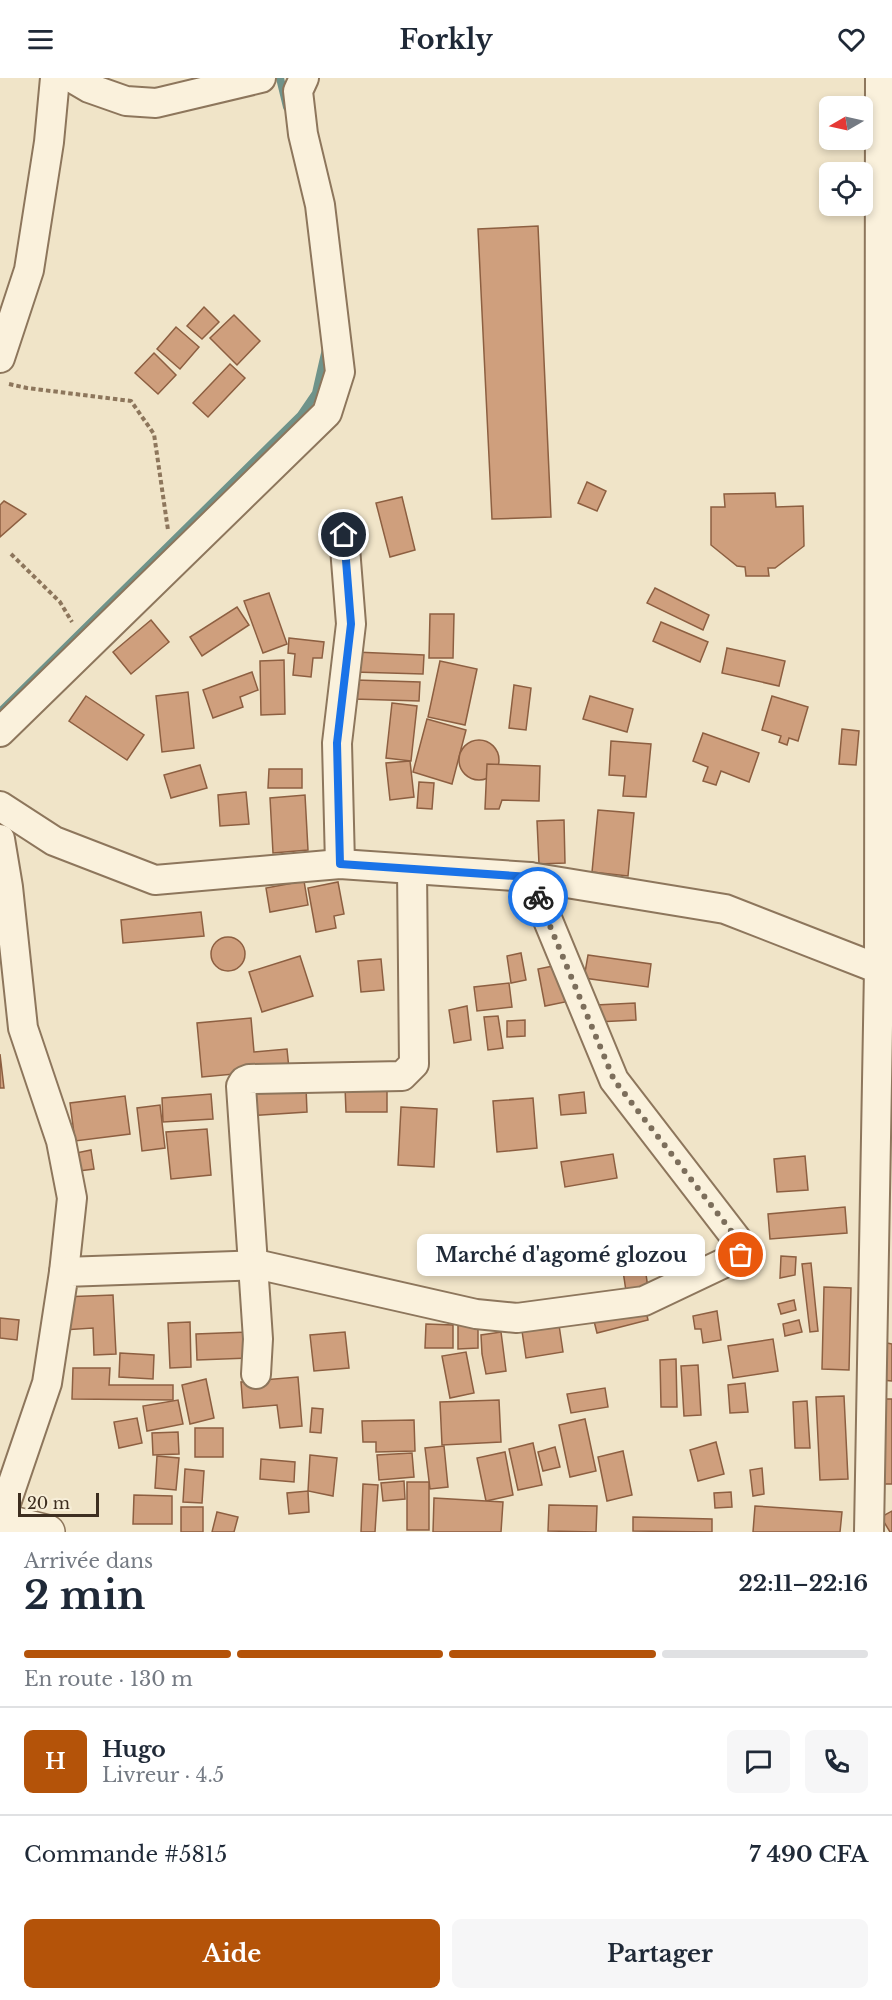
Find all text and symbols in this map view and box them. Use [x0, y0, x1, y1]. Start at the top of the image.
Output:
icon: menu [24, 23, 57, 56]
text: Forkly [399, 23, 493, 56]
icon: heart [835, 23, 868, 56]
north arrow [819, 96, 873, 150]
map controls [819, 96, 873, 216]
button: locate [819, 162, 873, 216]
pin [318, 509, 369, 560]
icon: home [327, 518, 360, 551]
courier [508, 867, 568, 927]
icon: bike [522, 881, 555, 914]
pin [715, 1229, 766, 1280]
callout: Marché d'agomé glozou [417, 1234, 705, 1276]
icon: bag [724, 1238, 757, 1271]
text: Marché d'agomé glozou [435, 1243, 687, 1267]
scale bar [18, 1490, 99, 1518]
text: 20 m [27, 1493, 70, 1513]
text: Arrivée dans [24, 1549, 153, 1573]
text: 22:11–22:16 [739, 1570, 868, 1597]
text: 2 min [24, 1571, 145, 1620]
text: En route · 130 m [24, 1667, 193, 1691]
button: chat [727, 1730, 790, 1793]
button: phone [805, 1730, 868, 1793]
text: Hugo [102, 1736, 166, 1763]
text: H [45, 1748, 66, 1775]
text: Livreur · 4.5 [102, 1763, 224, 1787]
text: Commande #5815 [24, 1841, 227, 1868]
text: 7 490 CFA [749, 1841, 868, 1868]
button: Aide [24, 1919, 440, 1988]
button: Partager [452, 1919, 868, 1988]

